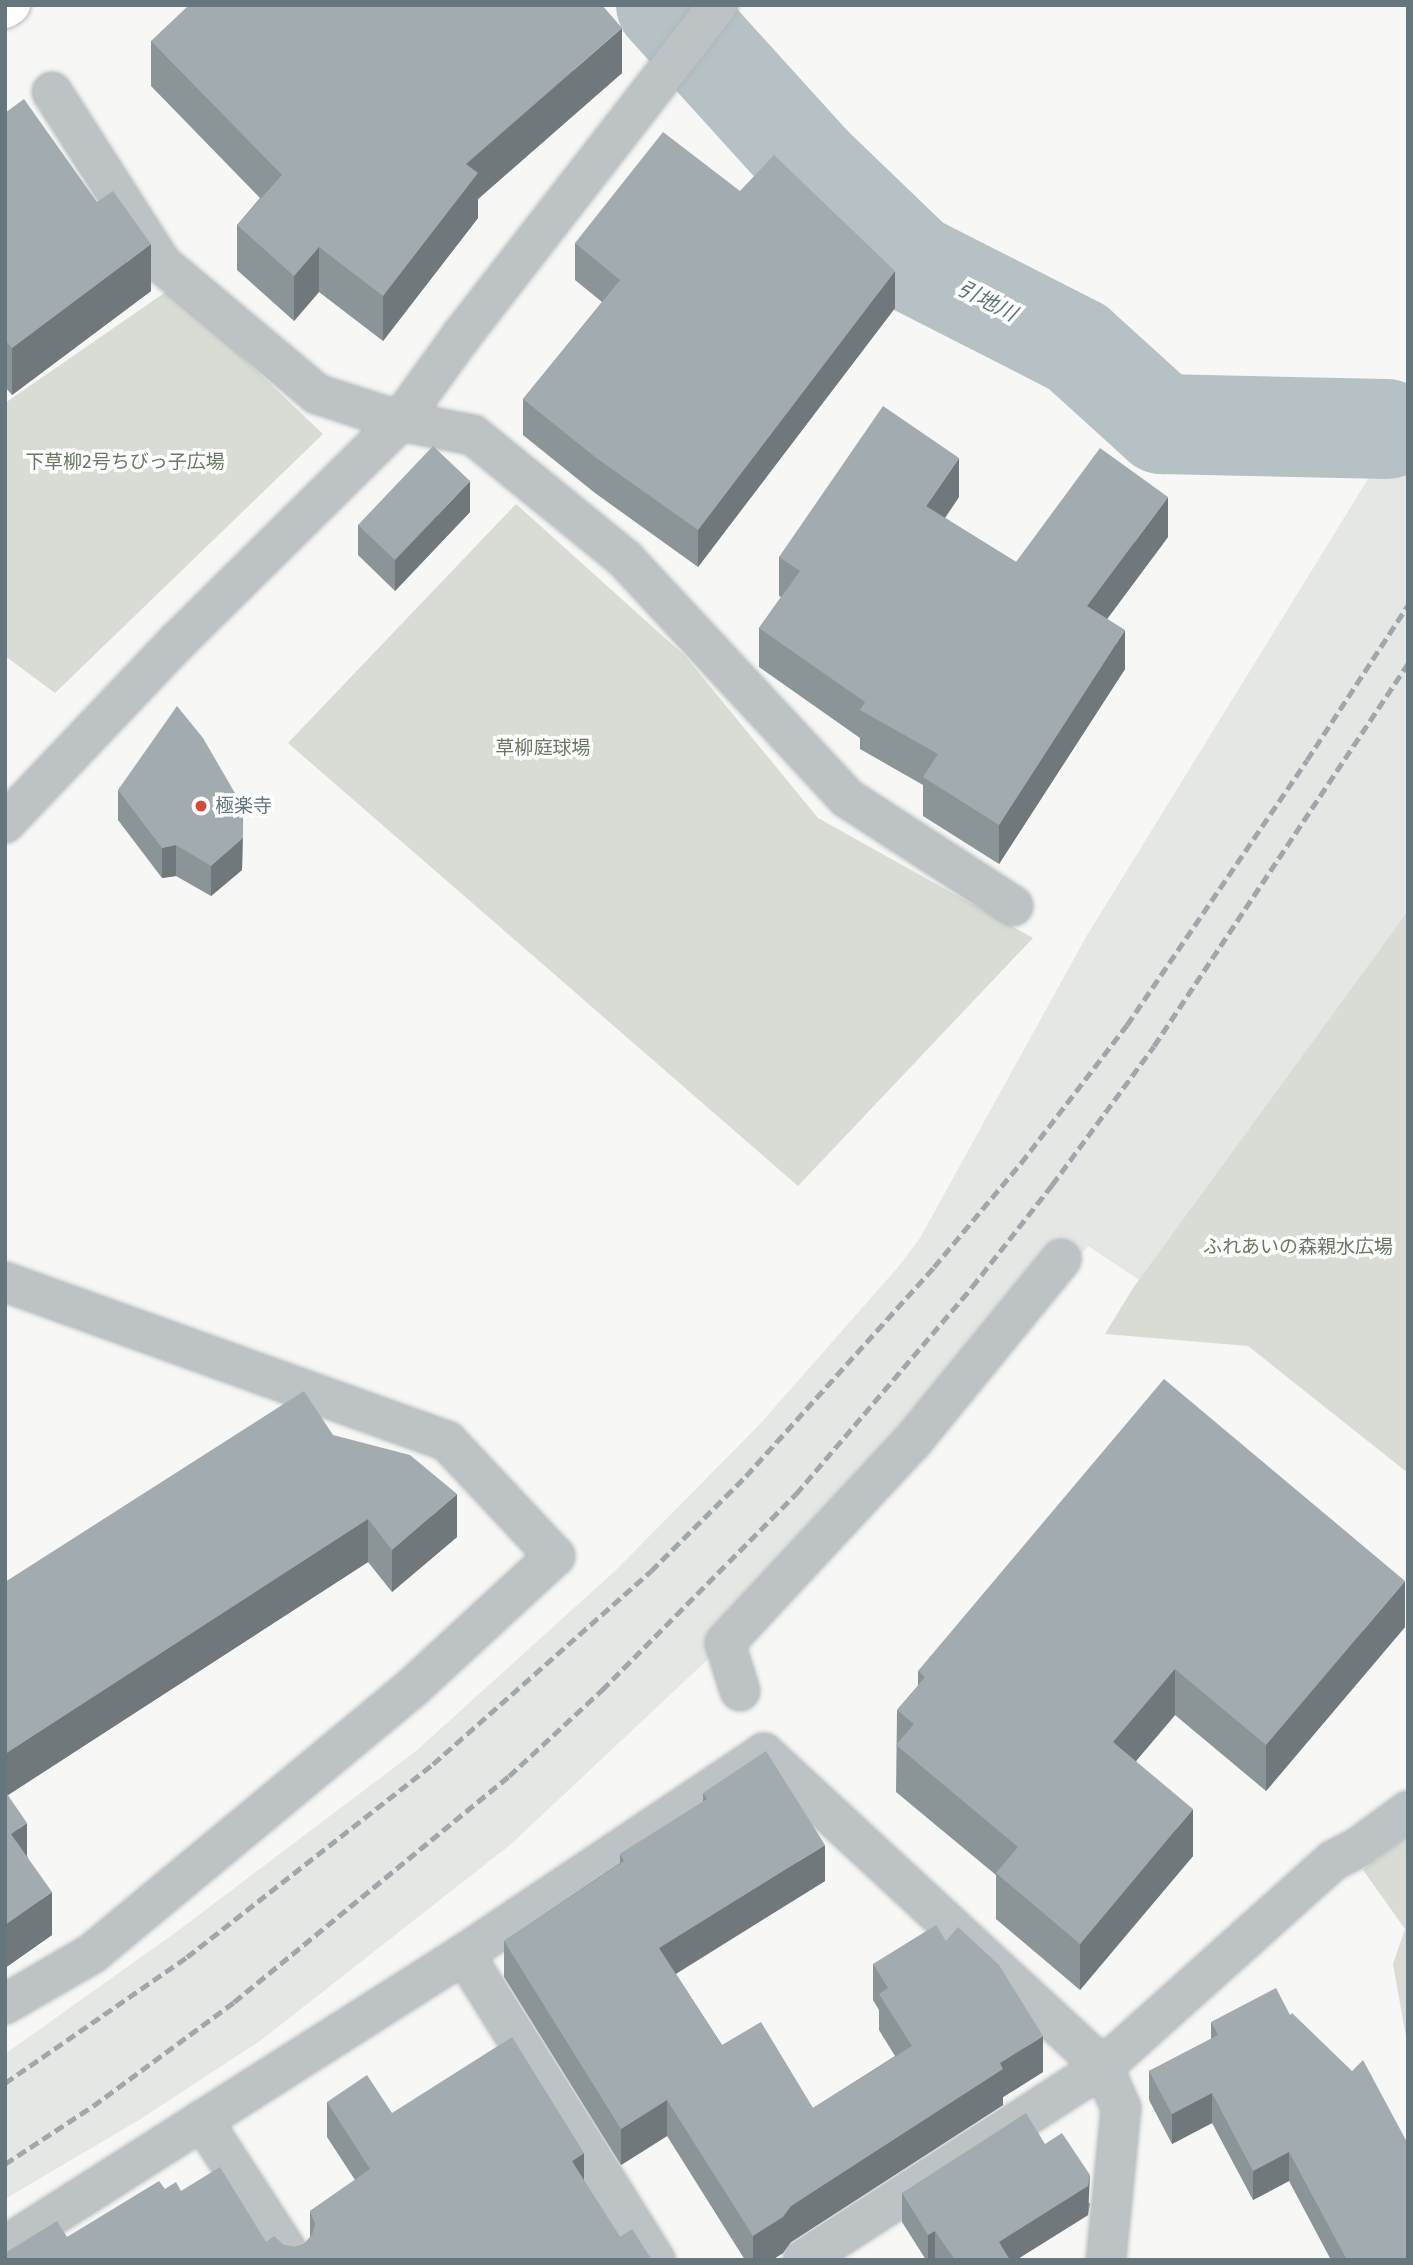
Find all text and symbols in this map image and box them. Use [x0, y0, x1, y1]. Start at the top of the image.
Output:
water label: 引地川 [953, 275, 1021, 327]
park label: 下草柳2号ちびっ子広場 [25, 451, 225, 473]
park label: 草柳庭球場 [496, 737, 590, 759]
place label: 極楽寺 [215, 795, 272, 817]
marker: 極楽寺 [193, 798, 209, 814]
park label: ふれあいの森親水広場 [1203, 1236, 1393, 1258]

